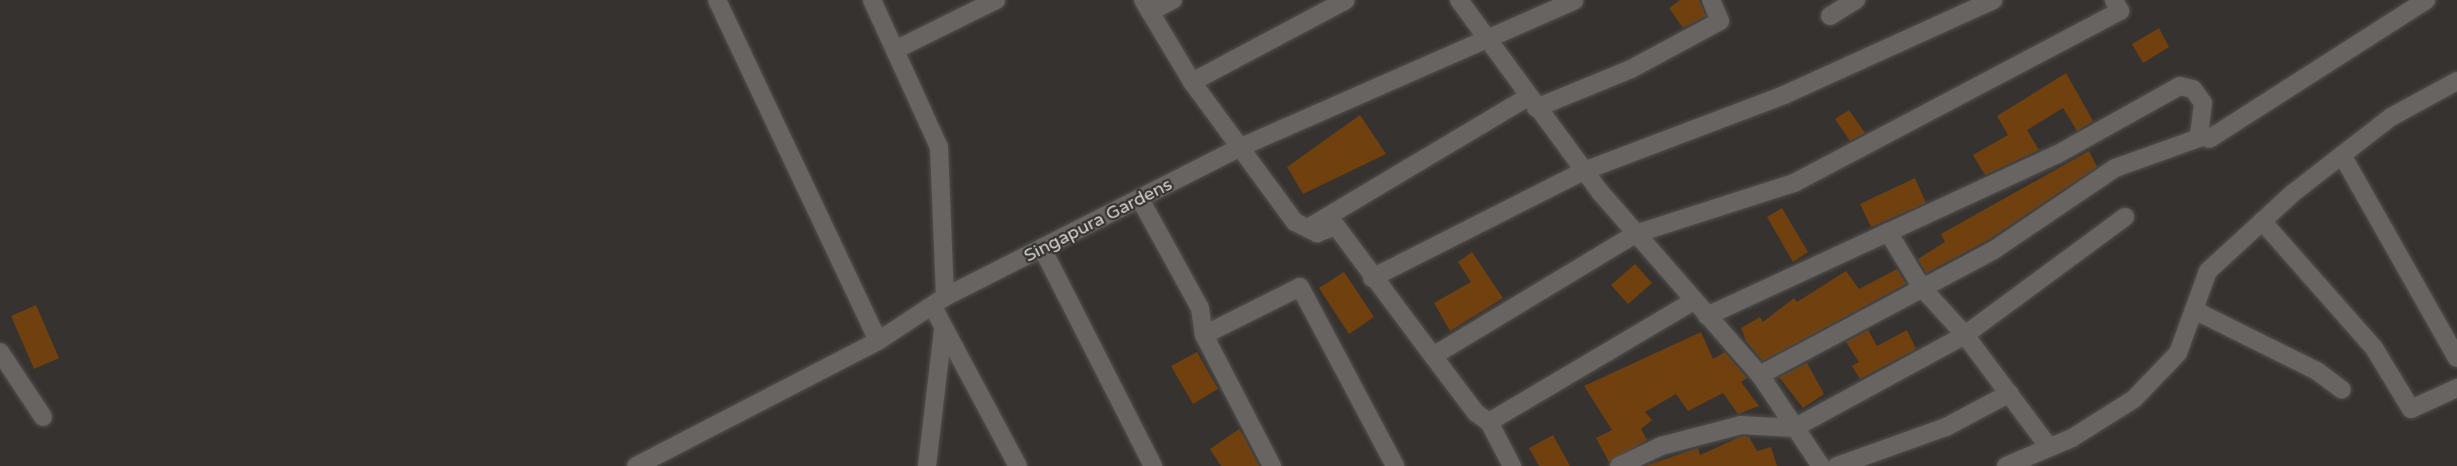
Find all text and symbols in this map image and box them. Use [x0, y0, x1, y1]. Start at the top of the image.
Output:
street label: Singapura Gardens [1020, 173, 1176, 267]

